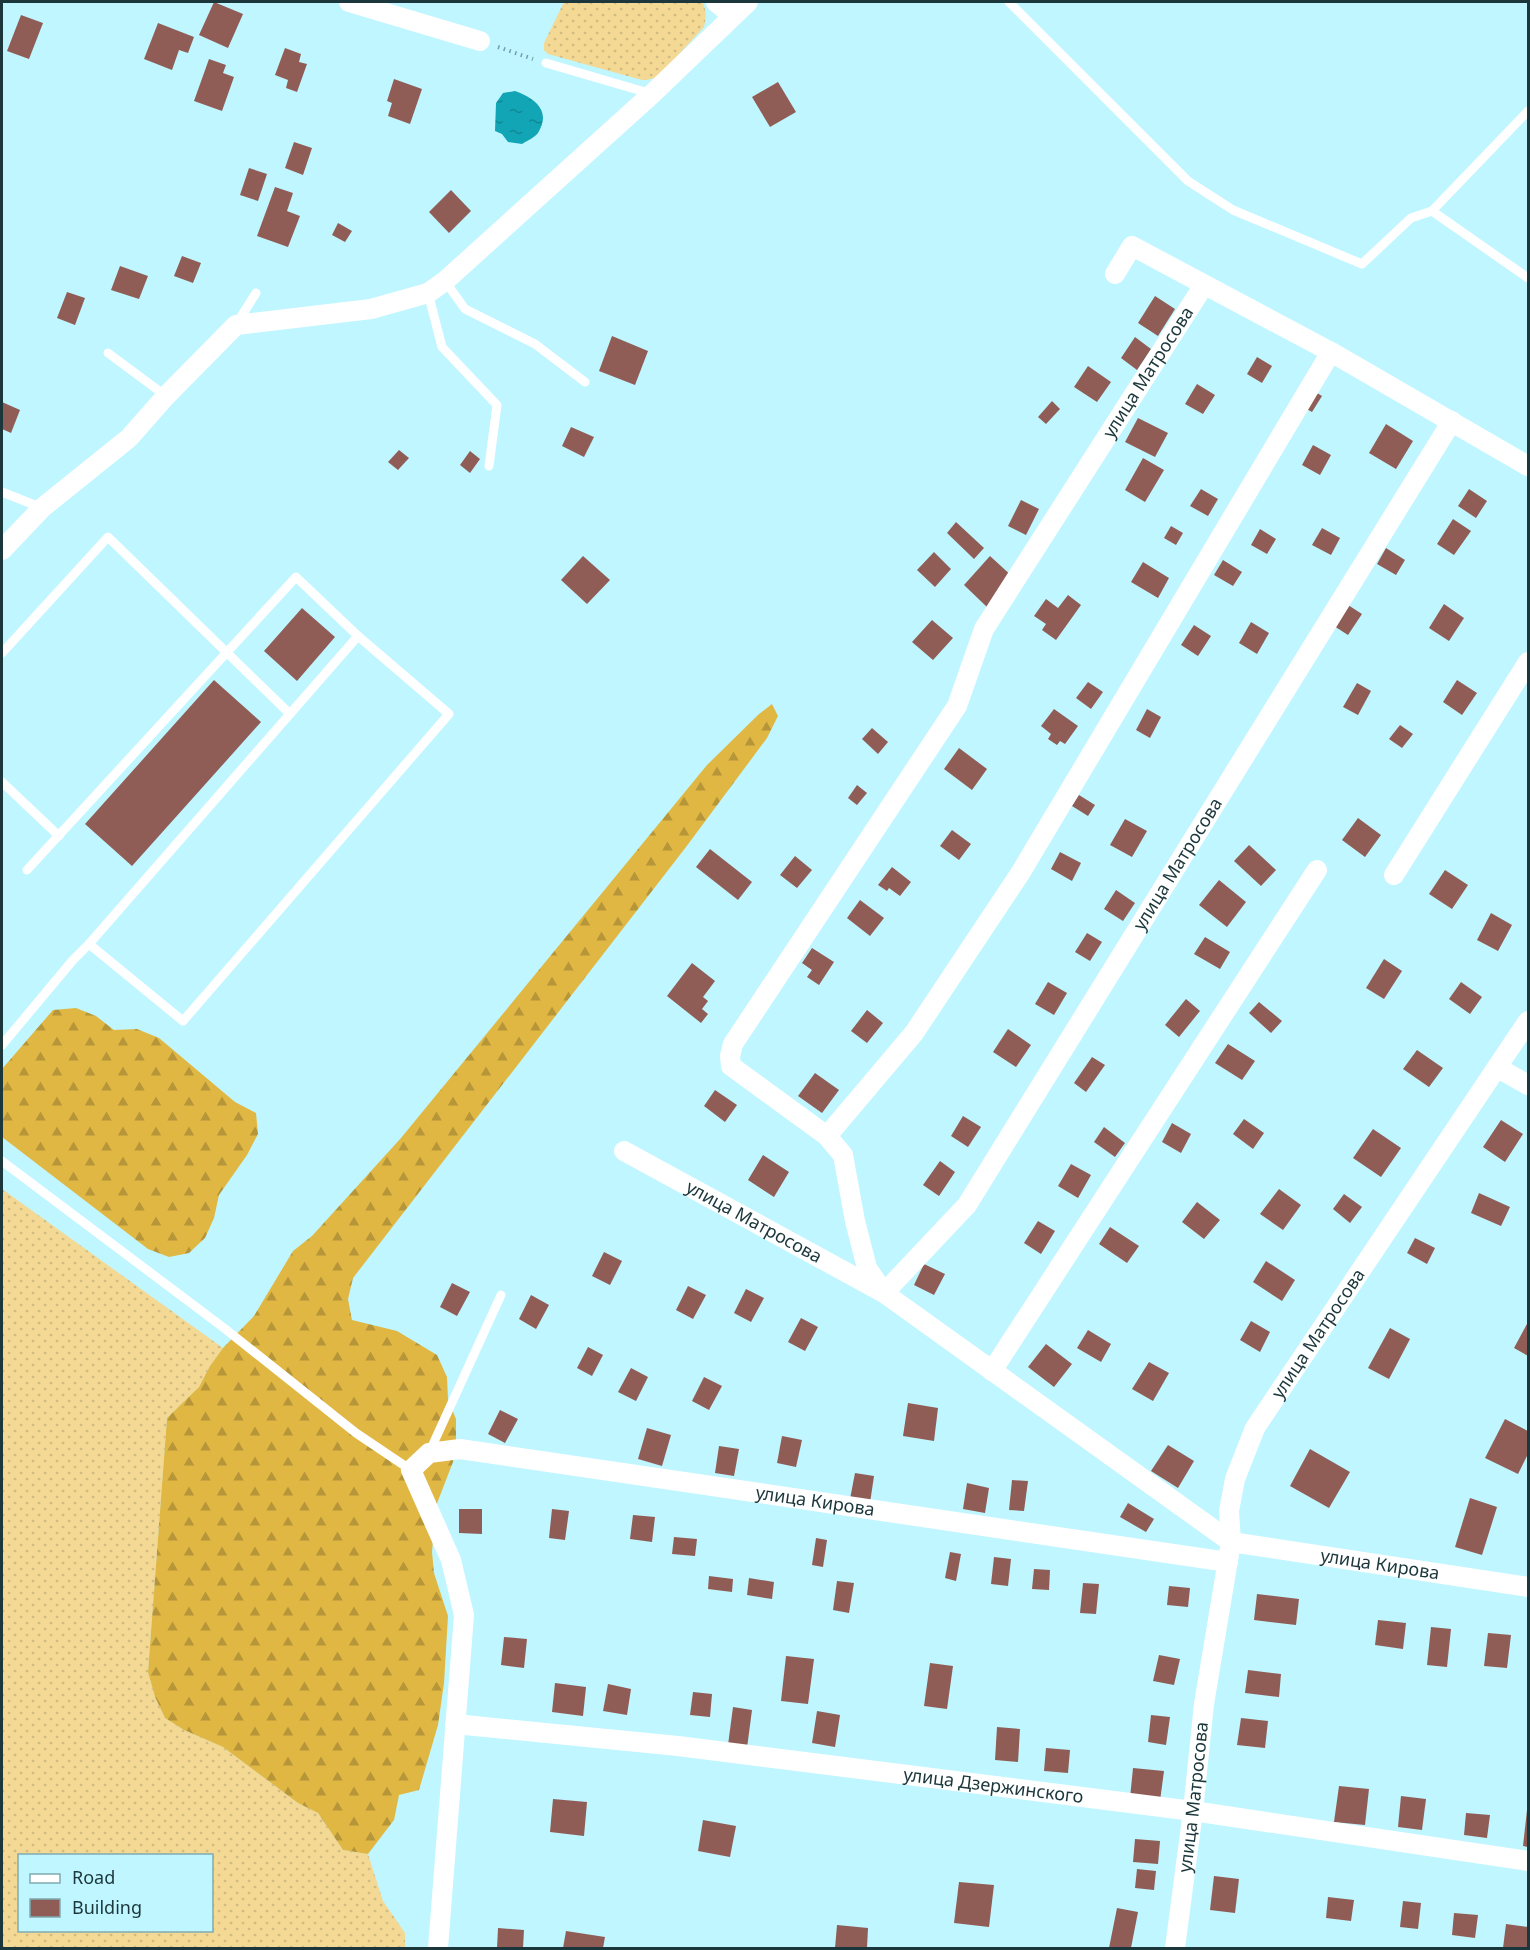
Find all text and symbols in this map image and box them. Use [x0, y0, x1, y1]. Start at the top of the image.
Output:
street label: улица Матросова [1096, 301, 1198, 442]
street label: улица Матросова [1127, 793, 1227, 934]
street label: улица Матросова [682, 1174, 827, 1268]
street label: улица Матросова [1265, 1263, 1370, 1403]
street label: улица Кирова [754, 1480, 876, 1521]
street label: улица Кирова [1319, 1543, 1441, 1584]
street label: улица Матросова [1172, 1721, 1213, 1874]
street label: улица Дзержинского [902, 1762, 1085, 1808]
legend [18, 1854, 213, 1932]
text: Road [72, 1865, 115, 1889]
text: Building [72, 1895, 142, 1919]

